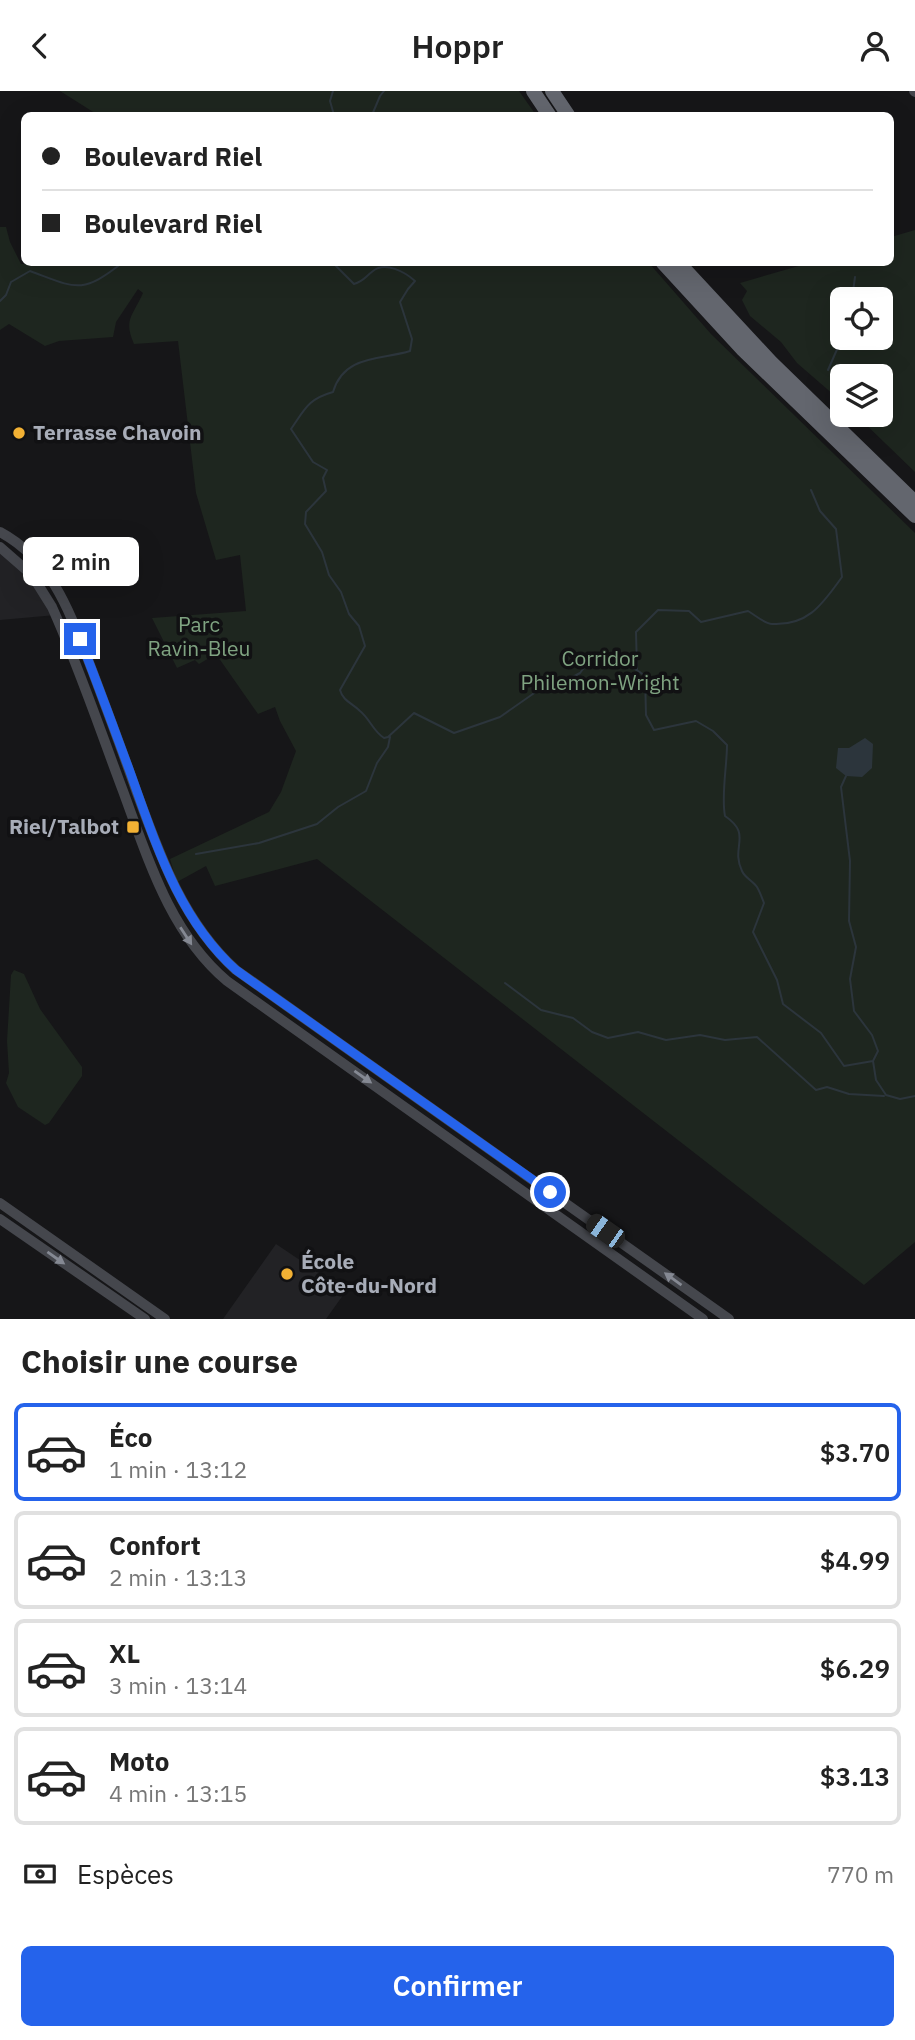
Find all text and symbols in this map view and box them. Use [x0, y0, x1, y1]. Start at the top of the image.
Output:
text: Hoppr [411, 25, 504, 67]
icon: back [21, 27, 59, 65]
icon: person [856, 27, 894, 65]
text: Boulevard Riel [84, 139, 262, 173]
text: Boulevard Riel [84, 206, 262, 240]
map controls [830, 287, 893, 427]
button: locate [830, 287, 893, 350]
button: layers [830, 364, 893, 427]
place label: Terrasse Chavoin [33, 418, 202, 446]
marker: Terrasse Chavoin [11, 425, 27, 441]
callout: 2 min [22, 538, 138, 587]
text: 2 min [51, 546, 111, 576]
park label: Parc Ravin-Bleu [147, 610, 251, 662]
route end [64, 623, 96, 655]
park label: Corridor Philemon-Wright [520, 644, 680, 696]
place label: Riel/Talbot [9, 812, 119, 840]
marker: Riel/Talbot [125, 819, 141, 835]
one-way arrow [180, 926, 193, 945]
one-way arrow [354, 1070, 372, 1084]
route start [534, 1176, 566, 1208]
car [582, 1210, 629, 1252]
place label: École Côte-du-Nord [301, 1247, 437, 1299]
one-way arrow [46, 1251, 66, 1264]
marker: École Côte-du-Nord [279, 1266, 295, 1282]
one-way arrow [664, 1272, 683, 1286]
text: Choisir une course [21, 1340, 298, 1382]
text: Éco [109, 1420, 153, 1454]
icon: car [25, 1421, 88, 1484]
text: $3.70 [820, 1435, 890, 1469]
text: 1 min · 13:12 [109, 1454, 247, 1484]
text: Confort [109, 1528, 201, 1562]
icon: car [25, 1529, 88, 1592]
text: $4.99 [820, 1543, 890, 1577]
text: 2 min · 13:13 [109, 1562, 247, 1592]
text: XL [109, 1636, 140, 1670]
icon: car [25, 1637, 88, 1700]
text: $6.29 [820, 1651, 890, 1685]
text: 3 min · 13:14 [109, 1670, 247, 1700]
text: Moto [109, 1744, 169, 1778]
icon: car [25, 1745, 88, 1808]
text: $3.13 [820, 1759, 890, 1793]
text: 4 min · 13:15 [109, 1778, 247, 1808]
icon: cash [21, 1855, 59, 1893]
text: Espèces [77, 1857, 174, 1891]
text: 770 m [827, 1859, 894, 1889]
button: Confirmer [21, 1946, 894, 2026]

